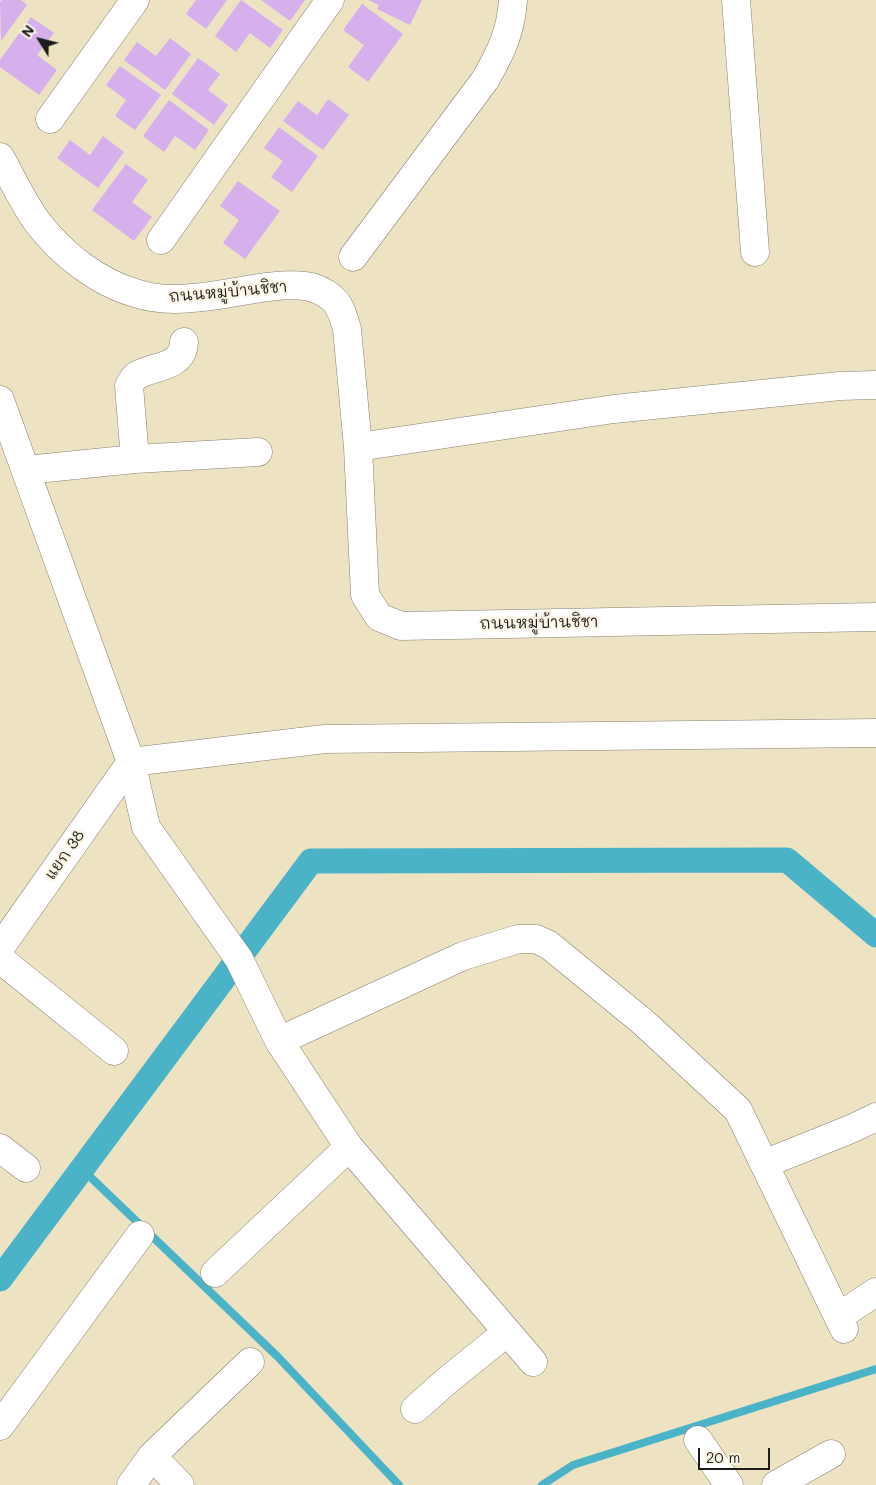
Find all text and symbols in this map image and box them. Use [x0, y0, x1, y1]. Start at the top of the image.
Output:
north arrow [15, 15, 65, 65]
text: N [17, 21, 38, 41]
street label: ถนนหมู่บ้านชิชา [168, 277, 288, 307]
street label: ถนนหมู่บ้านชิชา [479, 612, 599, 634]
street label: แยก 38 [41, 827, 89, 883]
scale bar [701, 1438, 774, 1470]
text: 20 m [706, 1447, 740, 1467]

